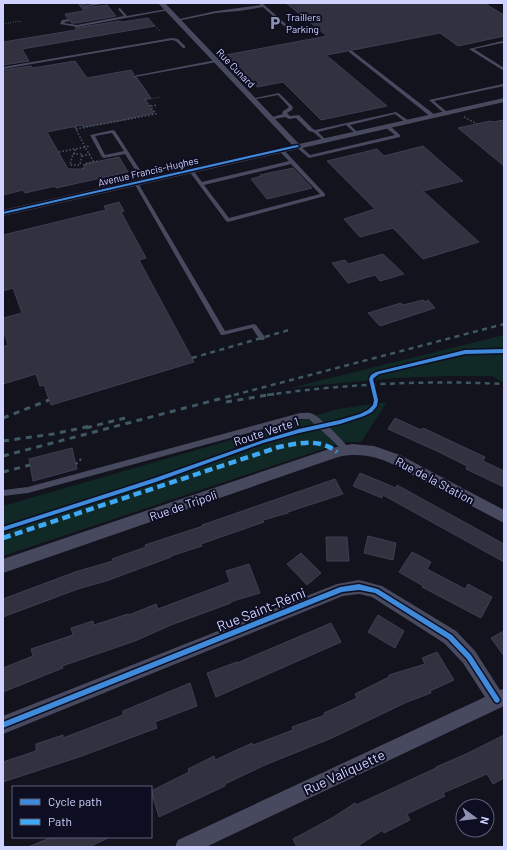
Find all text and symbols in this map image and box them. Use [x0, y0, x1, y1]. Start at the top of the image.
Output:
place label: Traillers Parking [286, 11, 321, 35]
parking icon: Traillers Parking [267, 15, 283, 31]
street label: Rue Cunard [214, 46, 258, 90]
street label: Avenue Francis-Hughes [97, 154, 199, 188]
street label: Route Verte 1 [232, 414, 300, 448]
street label: Rue de la Station [393, 453, 477, 507]
street label: Rue de Tripoli [147, 487, 219, 523]
street label: Rue Saint-Rémi [214, 583, 308, 635]
street label: Rue Valiquette [301, 746, 387, 798]
legend [12, 786, 152, 838]
text: Cycle path [48, 794, 102, 808]
north arrow [455, 798, 495, 838]
text: Path [48, 814, 72, 828]
text: N [478, 815, 492, 826]

